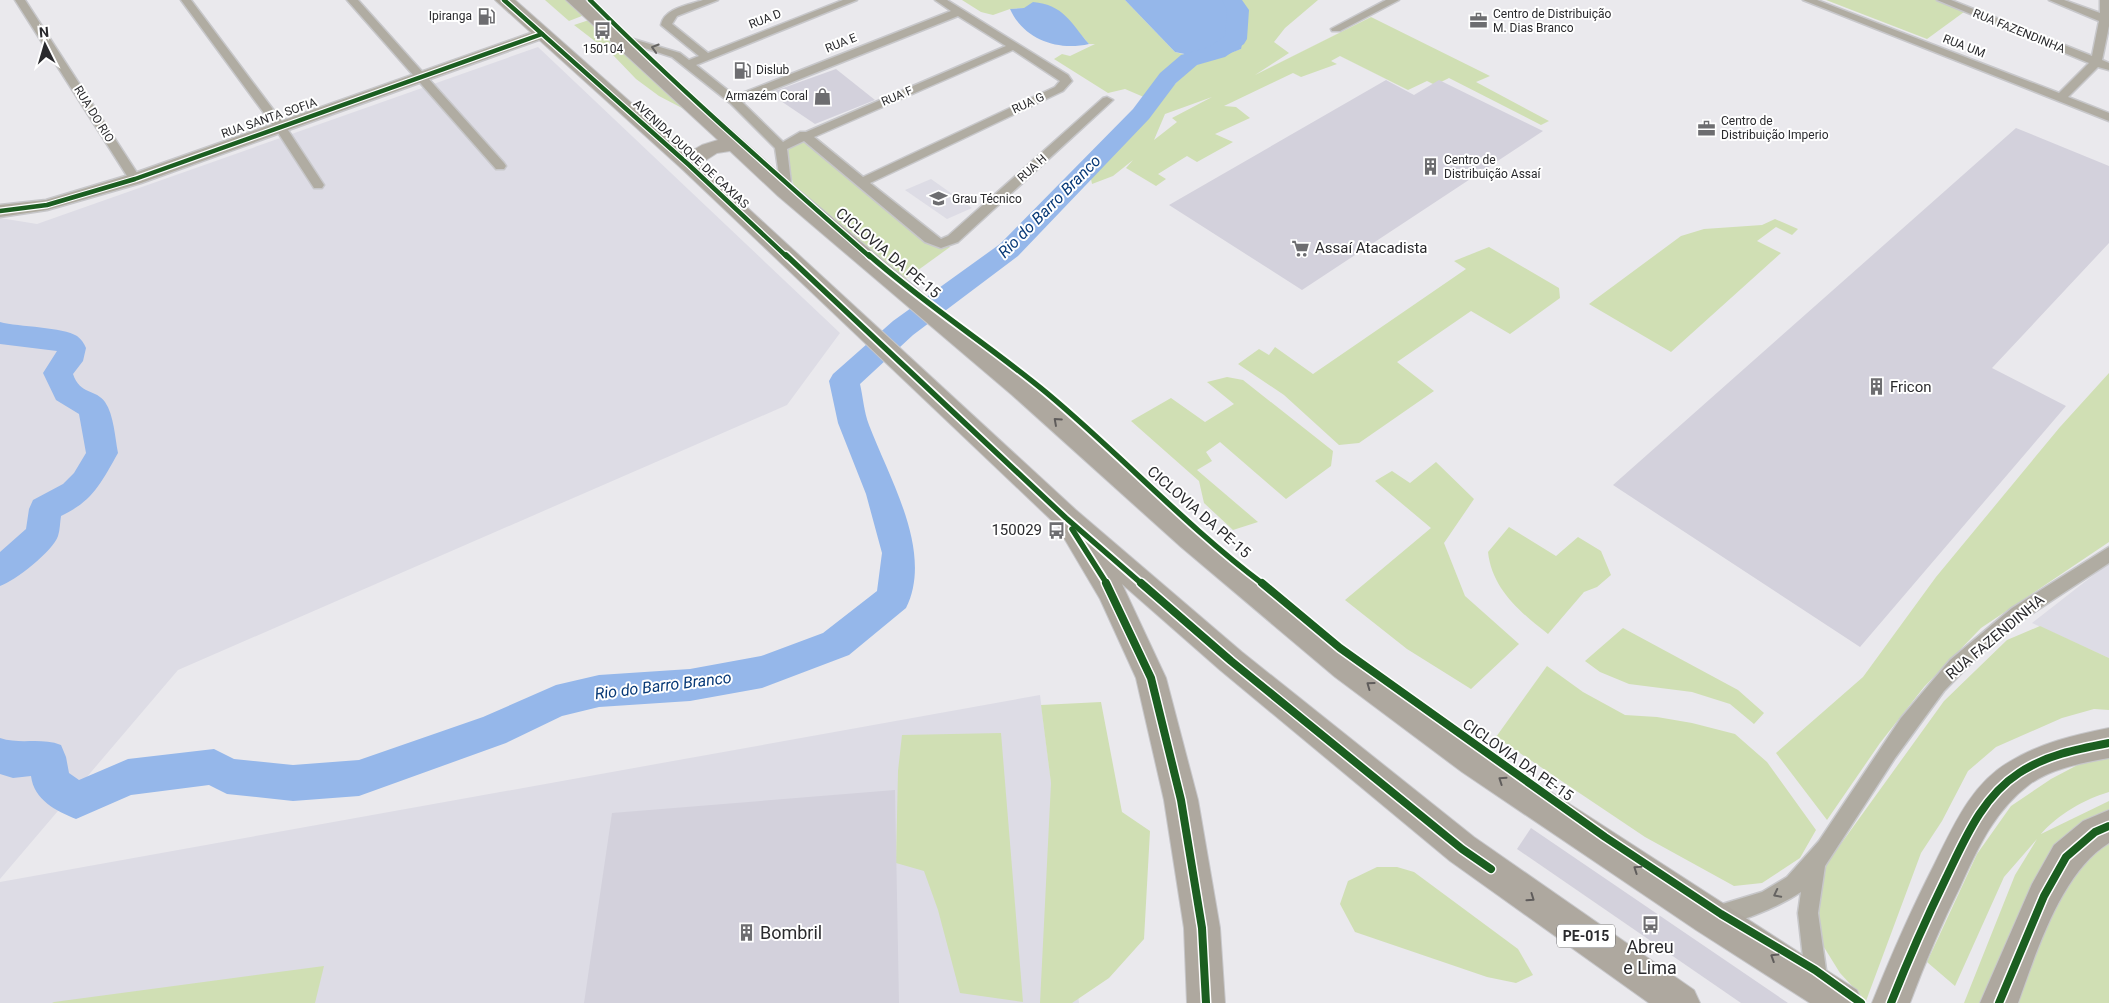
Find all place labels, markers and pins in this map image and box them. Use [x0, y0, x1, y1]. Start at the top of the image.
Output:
fuel station icon: Ipiranga [476, 6, 496, 26]
place label: Centro de Distribuição M. Dias Branco [1493, 7, 1612, 35]
place label: Ipiranga [429, 9, 472, 23]
office icon: Centro de Distribuição M. Dias Branco [1469, 11, 1489, 31]
bus stop icon: 150104 [593, 20, 613, 40]
place label: 150104 [583, 42, 623, 56]
fuel station icon: Dislub [732, 60, 752, 80]
place label: Dislub [756, 63, 790, 77]
shop icon: Armazém Coral [812, 86, 832, 106]
place label: Armazém Coral [725, 89, 808, 103]
place label: Centro de Distribuição Imperio [1721, 114, 1829, 142]
office icon: Centro de Distribuição Imperio [1697, 118, 1717, 138]
place label: Centro de Distribuição Assaí [1444, 153, 1542, 181]
building icon: Centro de Distribuição Assaí [1420, 157, 1440, 177]
school or university icon: Grau Técnico [928, 189, 948, 209]
place label: Grau Técnico [952, 192, 1022, 206]
supermarket icon: Assaí Atacadista [1291, 238, 1311, 258]
place label: Assaí Atacadista [1315, 239, 1428, 257]
building icon: Fricon [1866, 377, 1886, 397]
place label: Fricon [1890, 378, 1932, 396]
bus stop icon: 150029 [1046, 520, 1066, 540]
place label: 150029 [991, 521, 1042, 539]
bus stop icon: Abreu e Lima [1640, 914, 1660, 934]
place label: Bombril [760, 922, 822, 943]
building icon: Bombril [736, 923, 756, 943]
place label: Abreu e Lima [1623, 936, 1677, 978]

